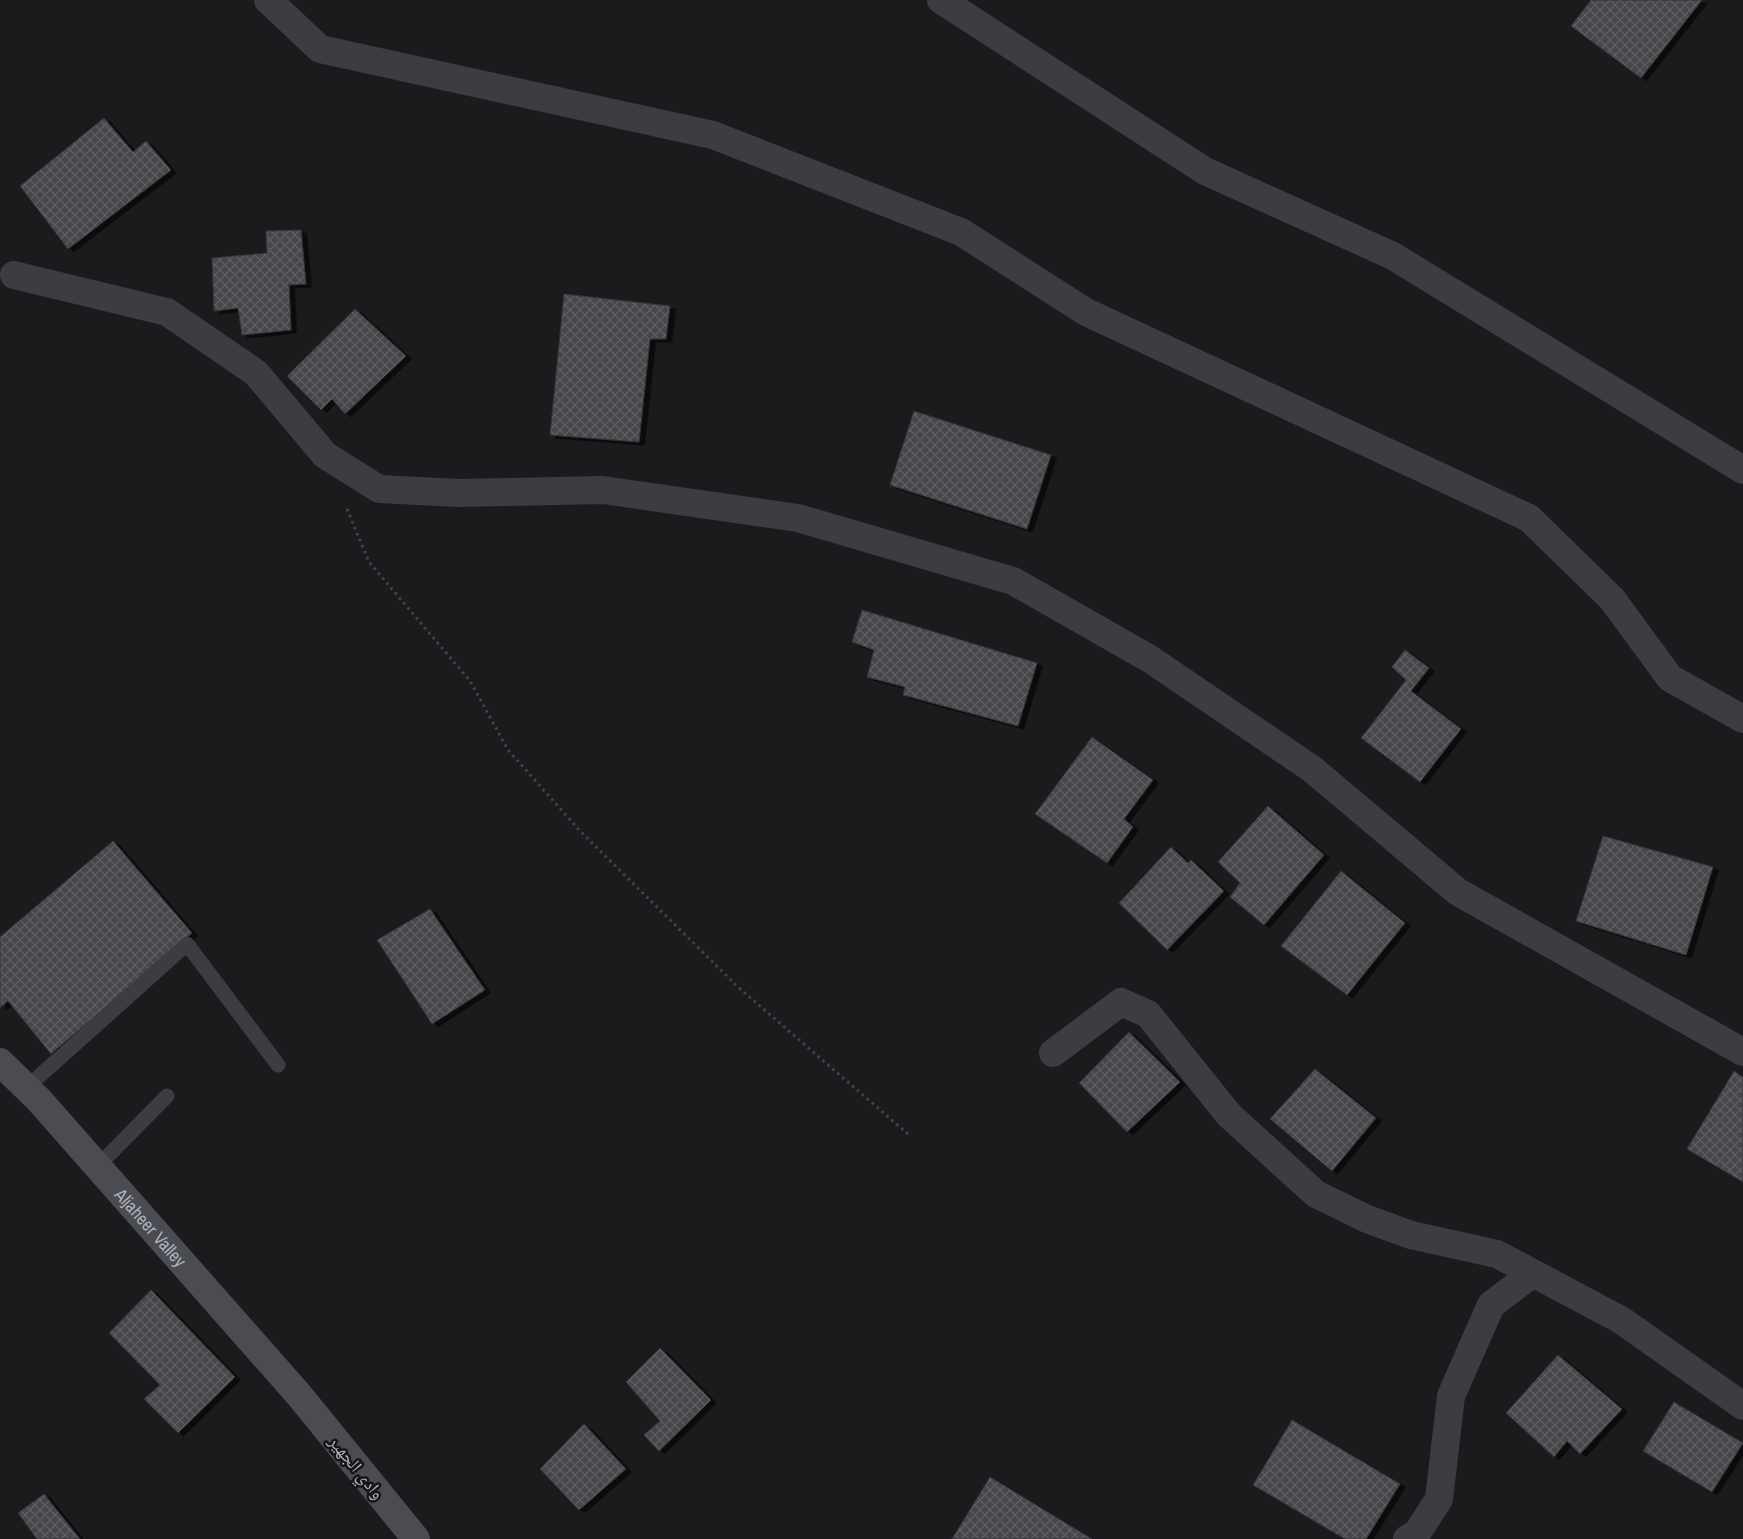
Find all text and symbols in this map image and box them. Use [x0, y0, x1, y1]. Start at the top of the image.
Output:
street label: Aljaheer Valley [109, 1182, 193, 1272]
street label: وادي الجهير [321, 1429, 391, 1506]

